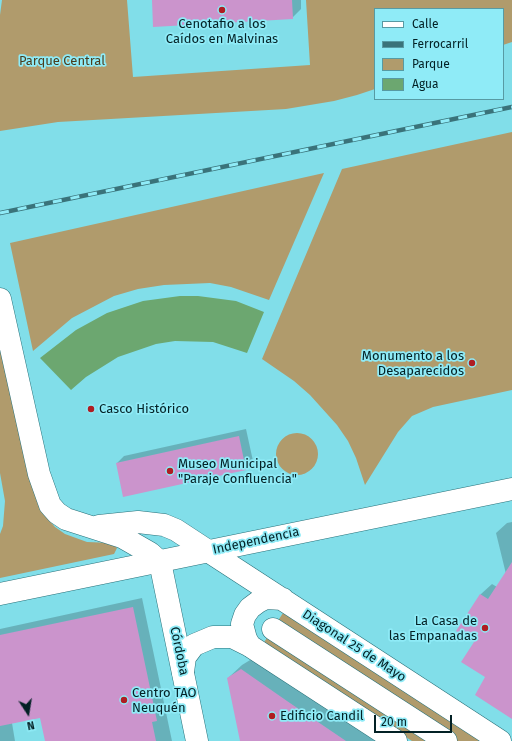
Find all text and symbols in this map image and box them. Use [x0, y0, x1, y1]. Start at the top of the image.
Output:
marker: Cenotafio a los Caídos en Malvinas [217, 5, 227, 15]
legend [374, 8, 504, 100]
place label: Cenotafio a los Caídos en Malvinas [166, 16, 278, 47]
text: Calle [412, 17, 439, 31]
text: Ferrocarril [412, 37, 468, 51]
park label: Parque Central [19, 53, 105, 69]
text: Parque [412, 57, 450, 71]
text: Agua [412, 77, 439, 91]
place label: Monumento a los Desaparecidos [362, 348, 464, 379]
marker: Monumento a los Desaparecidos [467, 358, 477, 368]
place label: Casco Histórico [99, 401, 189, 417]
marker: Casco Histórico [86, 404, 96, 414]
place label: Museo Municipal "Paraje Confluencia" [178, 456, 297, 487]
marker: Museo Municipal "Paraje Confluencia" [165, 466, 175, 476]
street label: Independencia [211, 524, 301, 558]
street label: Diagonal 25 de Mayo [299, 607, 409, 685]
place label: La Casa de las Empanadas [389, 613, 477, 644]
marker: La Casa de las Empanadas [480, 623, 490, 633]
street label: Córdoba [166, 625, 192, 677]
place label: Centro TAO Neuquén [132, 685, 196, 716]
north arrow [8, 693, 48, 733]
marker: Centro TAO Neuquén [119, 695, 129, 705]
scale bar [376, 707, 454, 733]
place label: Edificio Candil [280, 708, 364, 724]
marker: Edificio Candil [267, 711, 277, 721]
text: 20 m [381, 715, 407, 729]
text: N [26, 718, 36, 732]

